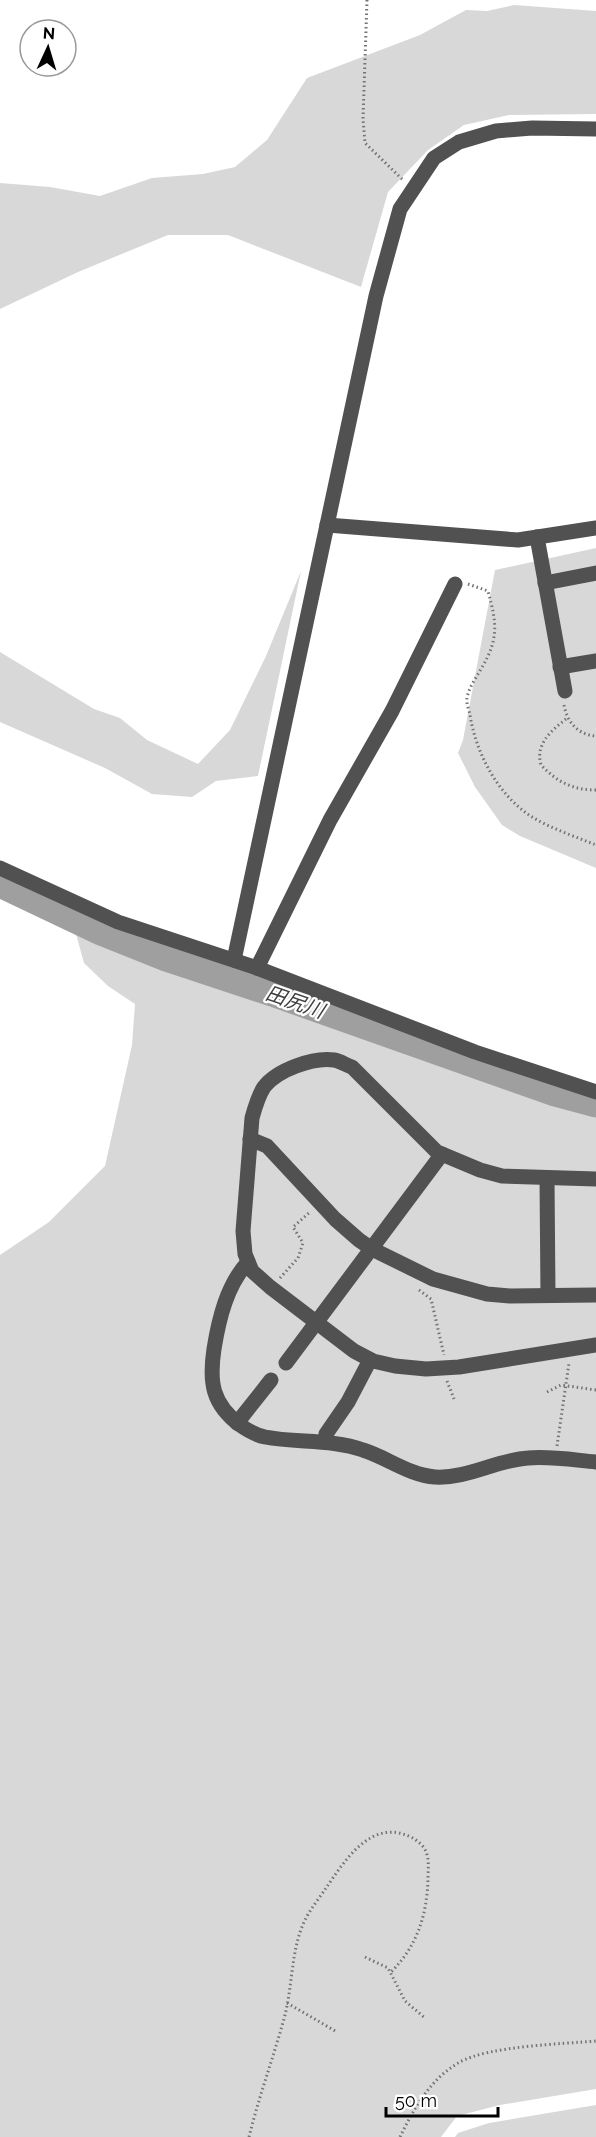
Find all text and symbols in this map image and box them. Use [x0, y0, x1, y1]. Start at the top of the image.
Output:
north arrow [18, 18, 78, 78]
text: N [42, 24, 56, 43]
water label: 田尻川 [263, 981, 329, 1024]
scale bar [386, 2080, 498, 2118]
text: 50 m [395, 2090, 437, 2111]

